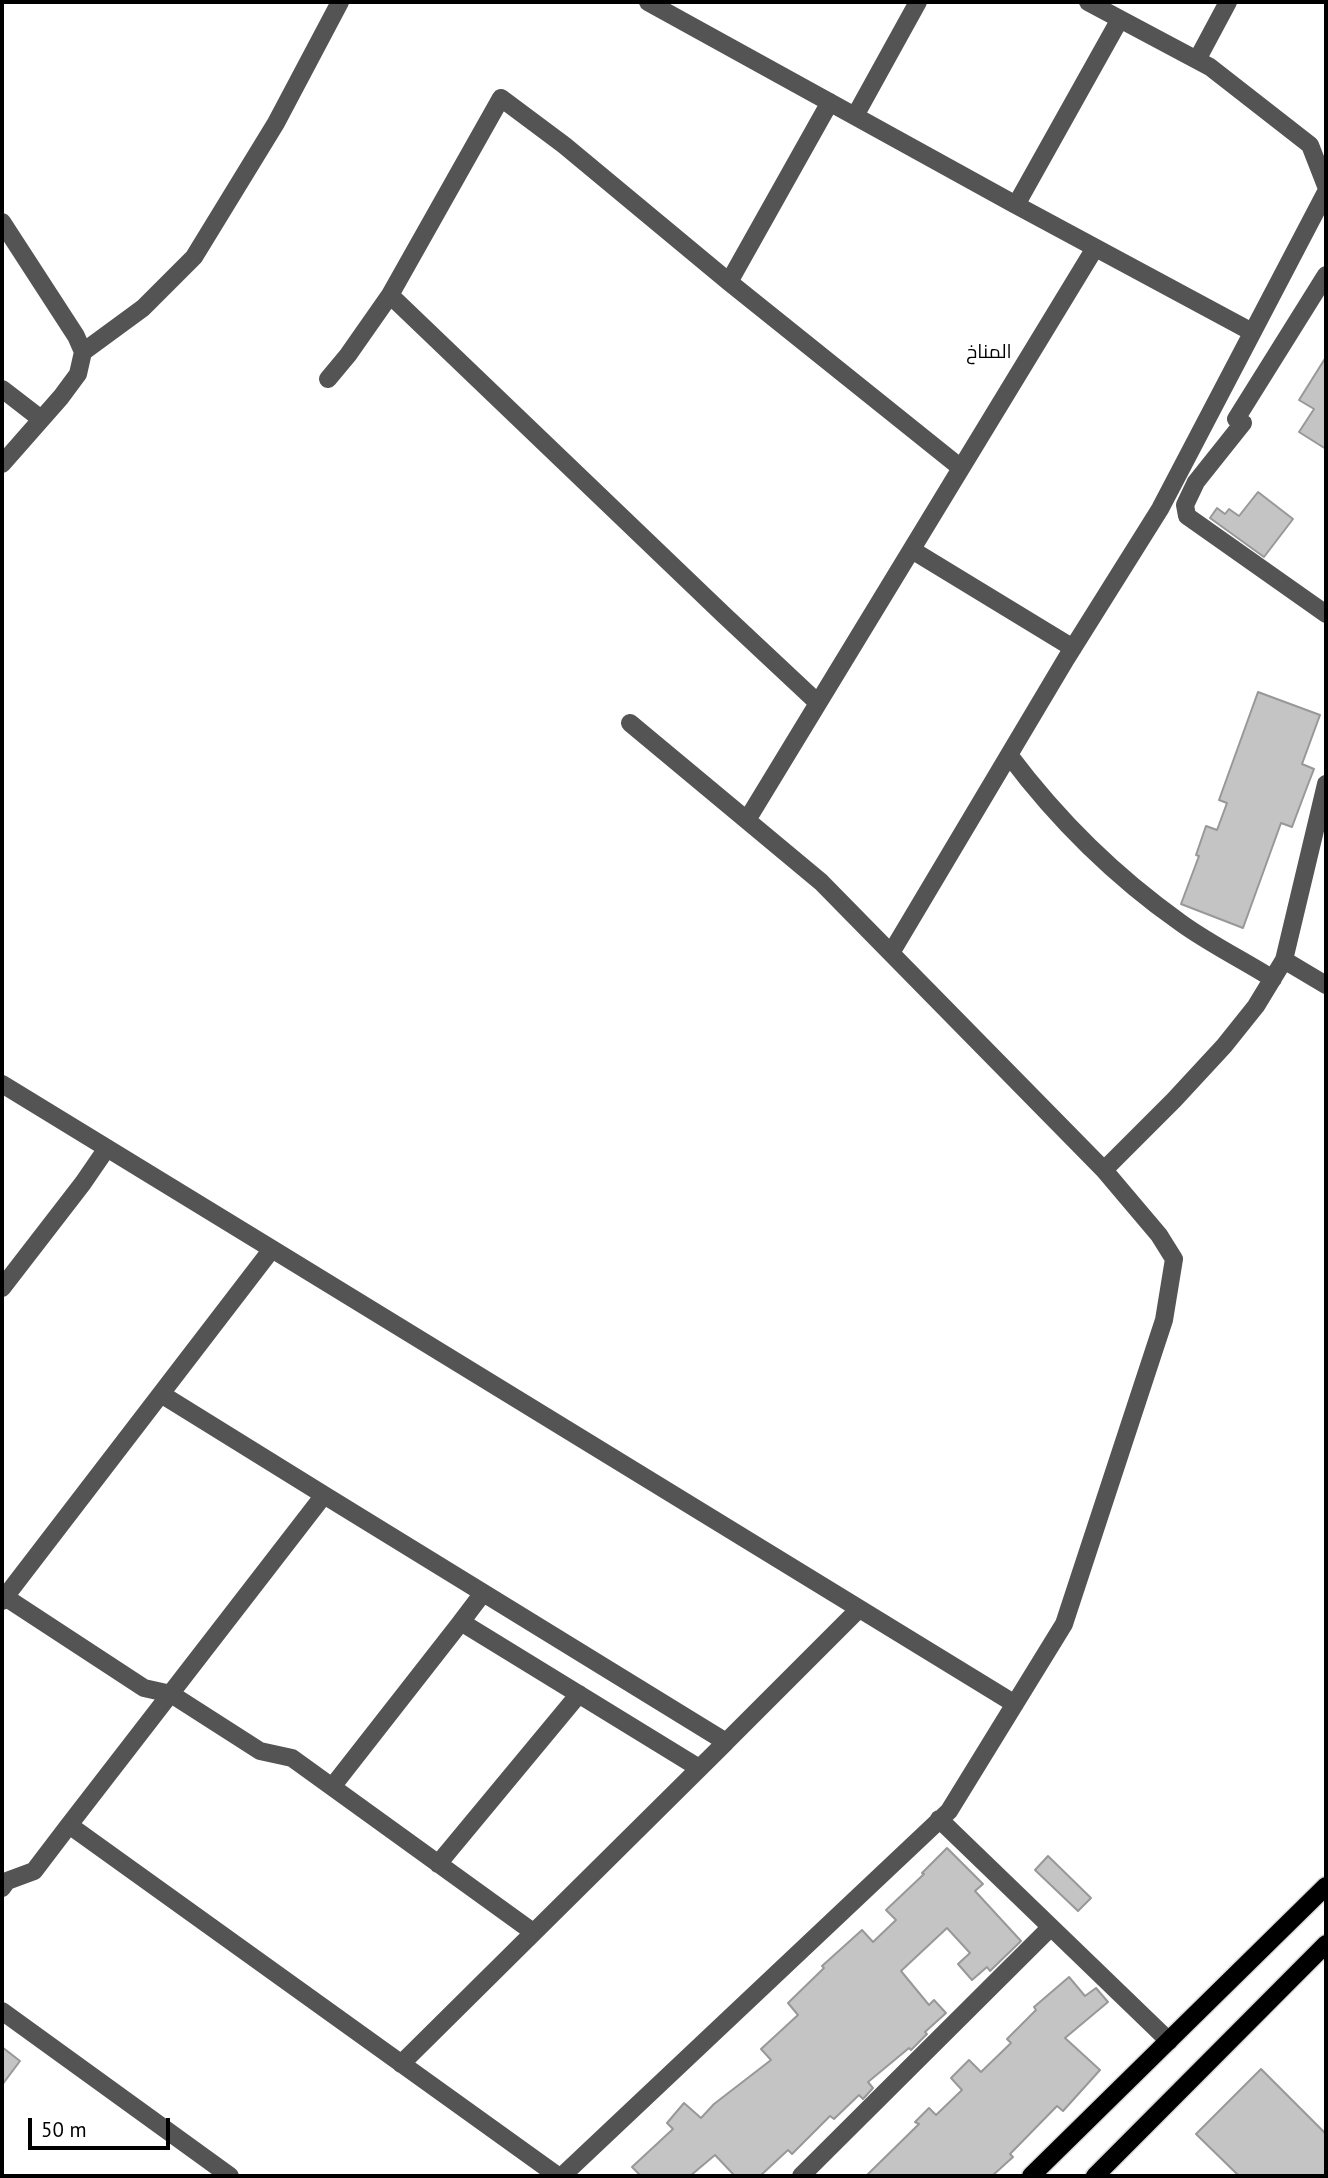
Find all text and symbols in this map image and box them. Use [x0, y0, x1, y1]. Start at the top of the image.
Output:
district label: المناخ [966, 342, 1012, 364]
scale bar [32, 2104, 173, 2148]
text: 50 m [41, 2116, 87, 2143]

